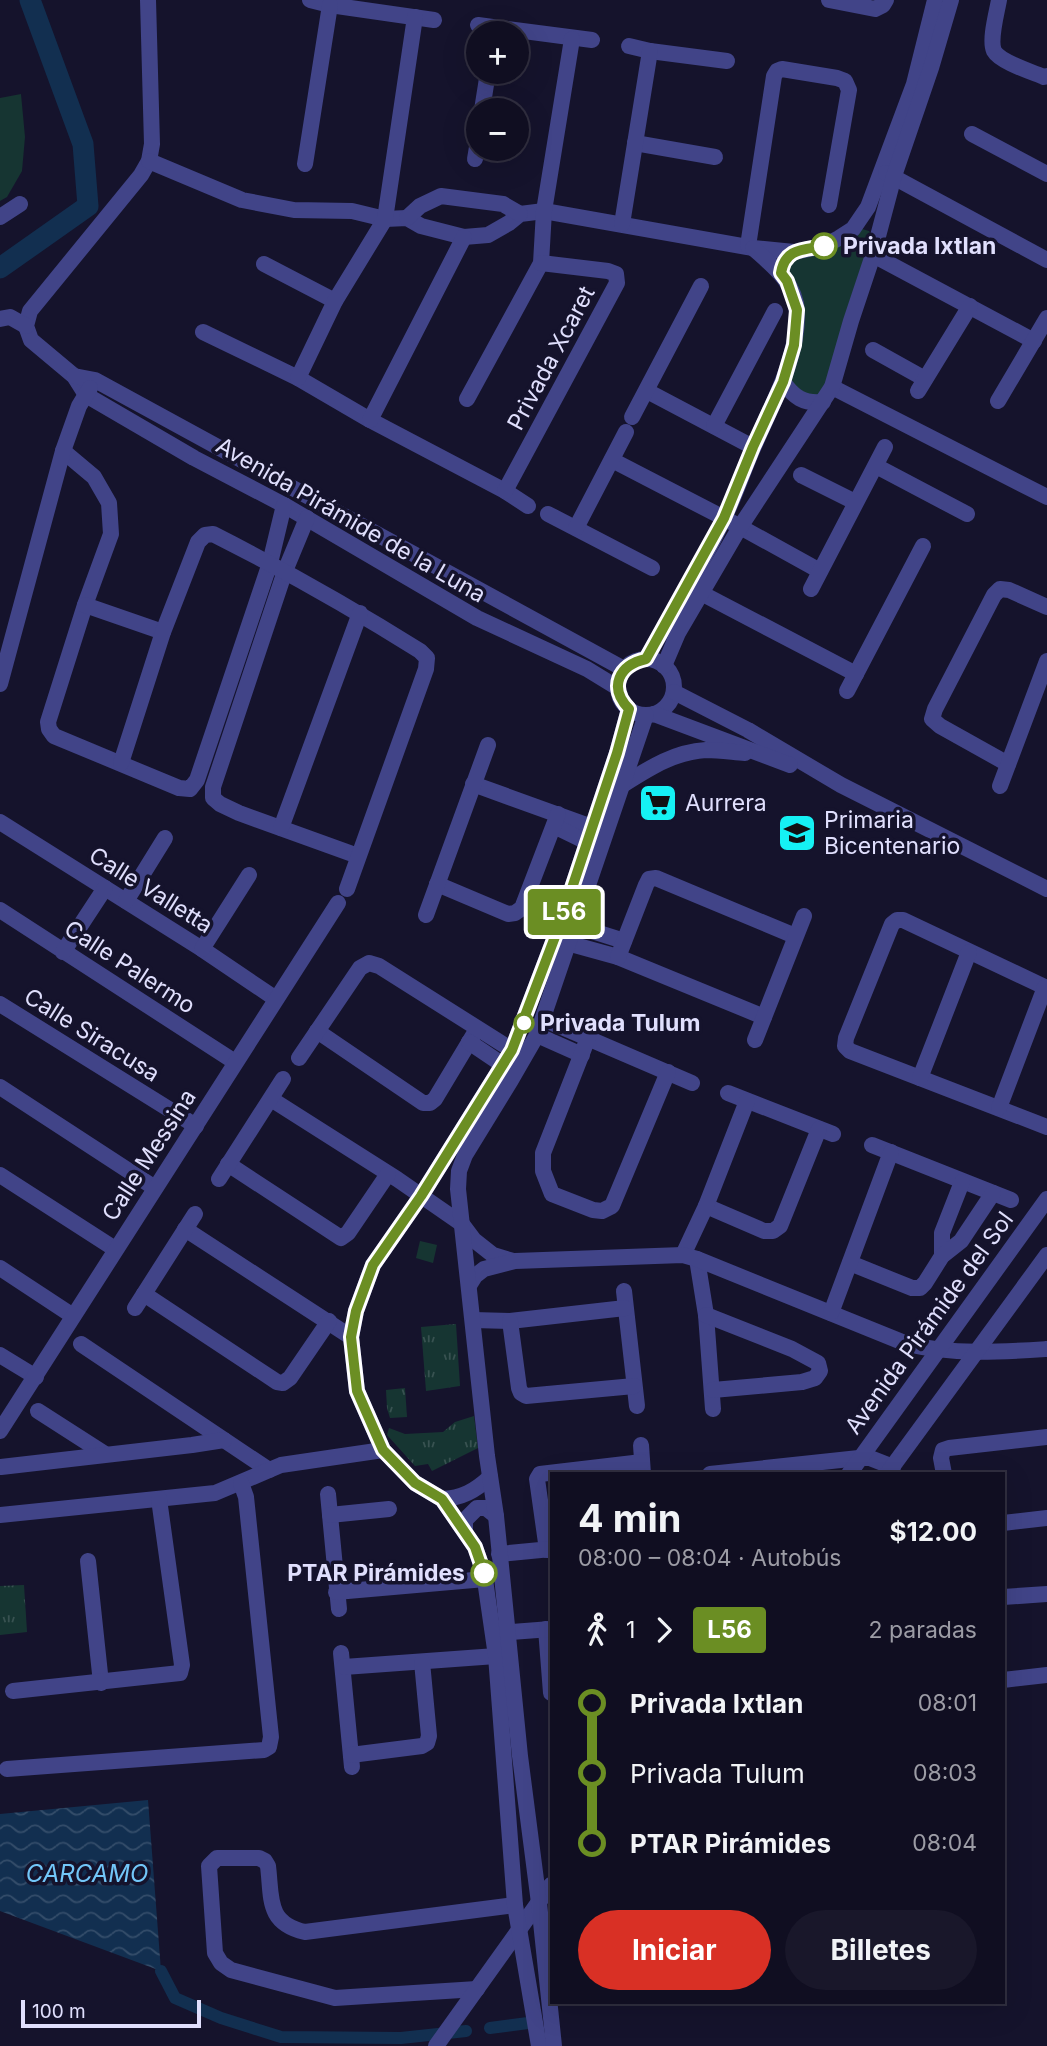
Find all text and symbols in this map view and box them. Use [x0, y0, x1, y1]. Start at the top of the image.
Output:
map controls [466, 21, 529, 161]
button: + [466, 21, 529, 84]
button: − [466, 98, 529, 161]
place label: Privada Ixtlan [843, 232, 996, 260]
marker: Privada Ixtlan [811, 233, 837, 259]
street label: Privada Xcaret [501, 281, 601, 435]
street label: Avenida Pirámide de la Luna [211, 431, 491, 609]
supermarket icon: Aurrera [637, 782, 679, 824]
place label: Aurrera [685, 789, 767, 817]
place label: Primaria Bicentenario [824, 806, 960, 860]
school or university icon: Primaria Bicentenario [776, 812, 818, 854]
street label: Calle Valletta [84, 841, 218, 939]
line badge: L56 [524, 889, 604, 935]
text: L56 [542, 897, 586, 926]
street label: Calle Palermo [59, 914, 201, 1020]
street label: Calle Siracusa [19, 982, 165, 1088]
place label: Privada Tulum [540, 1009, 700, 1037]
marker: Privada Tulum [514, 1013, 534, 1033]
street label: Calle Messina [96, 1084, 202, 1226]
street label: Avenida Pirámide del Sol [839, 1206, 1019, 1440]
text: 4 min [578, 1495, 681, 1541]
text: $12.00 [889, 1516, 977, 1547]
text: 08:00 – 08:04 · Autobús [578, 1544, 842, 1572]
place label: PTAR Pirámides [287, 1559, 465, 1587]
marker: PTAR Pirámides [471, 1560, 497, 1586]
icon: walk [578, 1611, 616, 1649]
icon: forward [645, 1611, 683, 1649]
text: L56 [707, 1615, 752, 1644]
text: 1 [626, 1616, 635, 1644]
text: 2 paradas [869, 1616, 977, 1644]
text: Privada Ixtlan [630, 1688, 803, 1719]
text: 08:01 [918, 1689, 977, 1717]
text: Privada Tulum [630, 1758, 805, 1789]
text: 08:03 [913, 1759, 977, 1787]
text: PTAR Pirámides [630, 1828, 831, 1859]
text: 08:04 [912, 1829, 977, 1857]
water label: CARCAMO [26, 1859, 148, 1888]
button: Iniciar [578, 1910, 771, 1990]
button: Billetes [785, 1910, 977, 1990]
scale bar [21, 1997, 201, 2029]
text: 100 m [32, 2000, 86, 2023]

